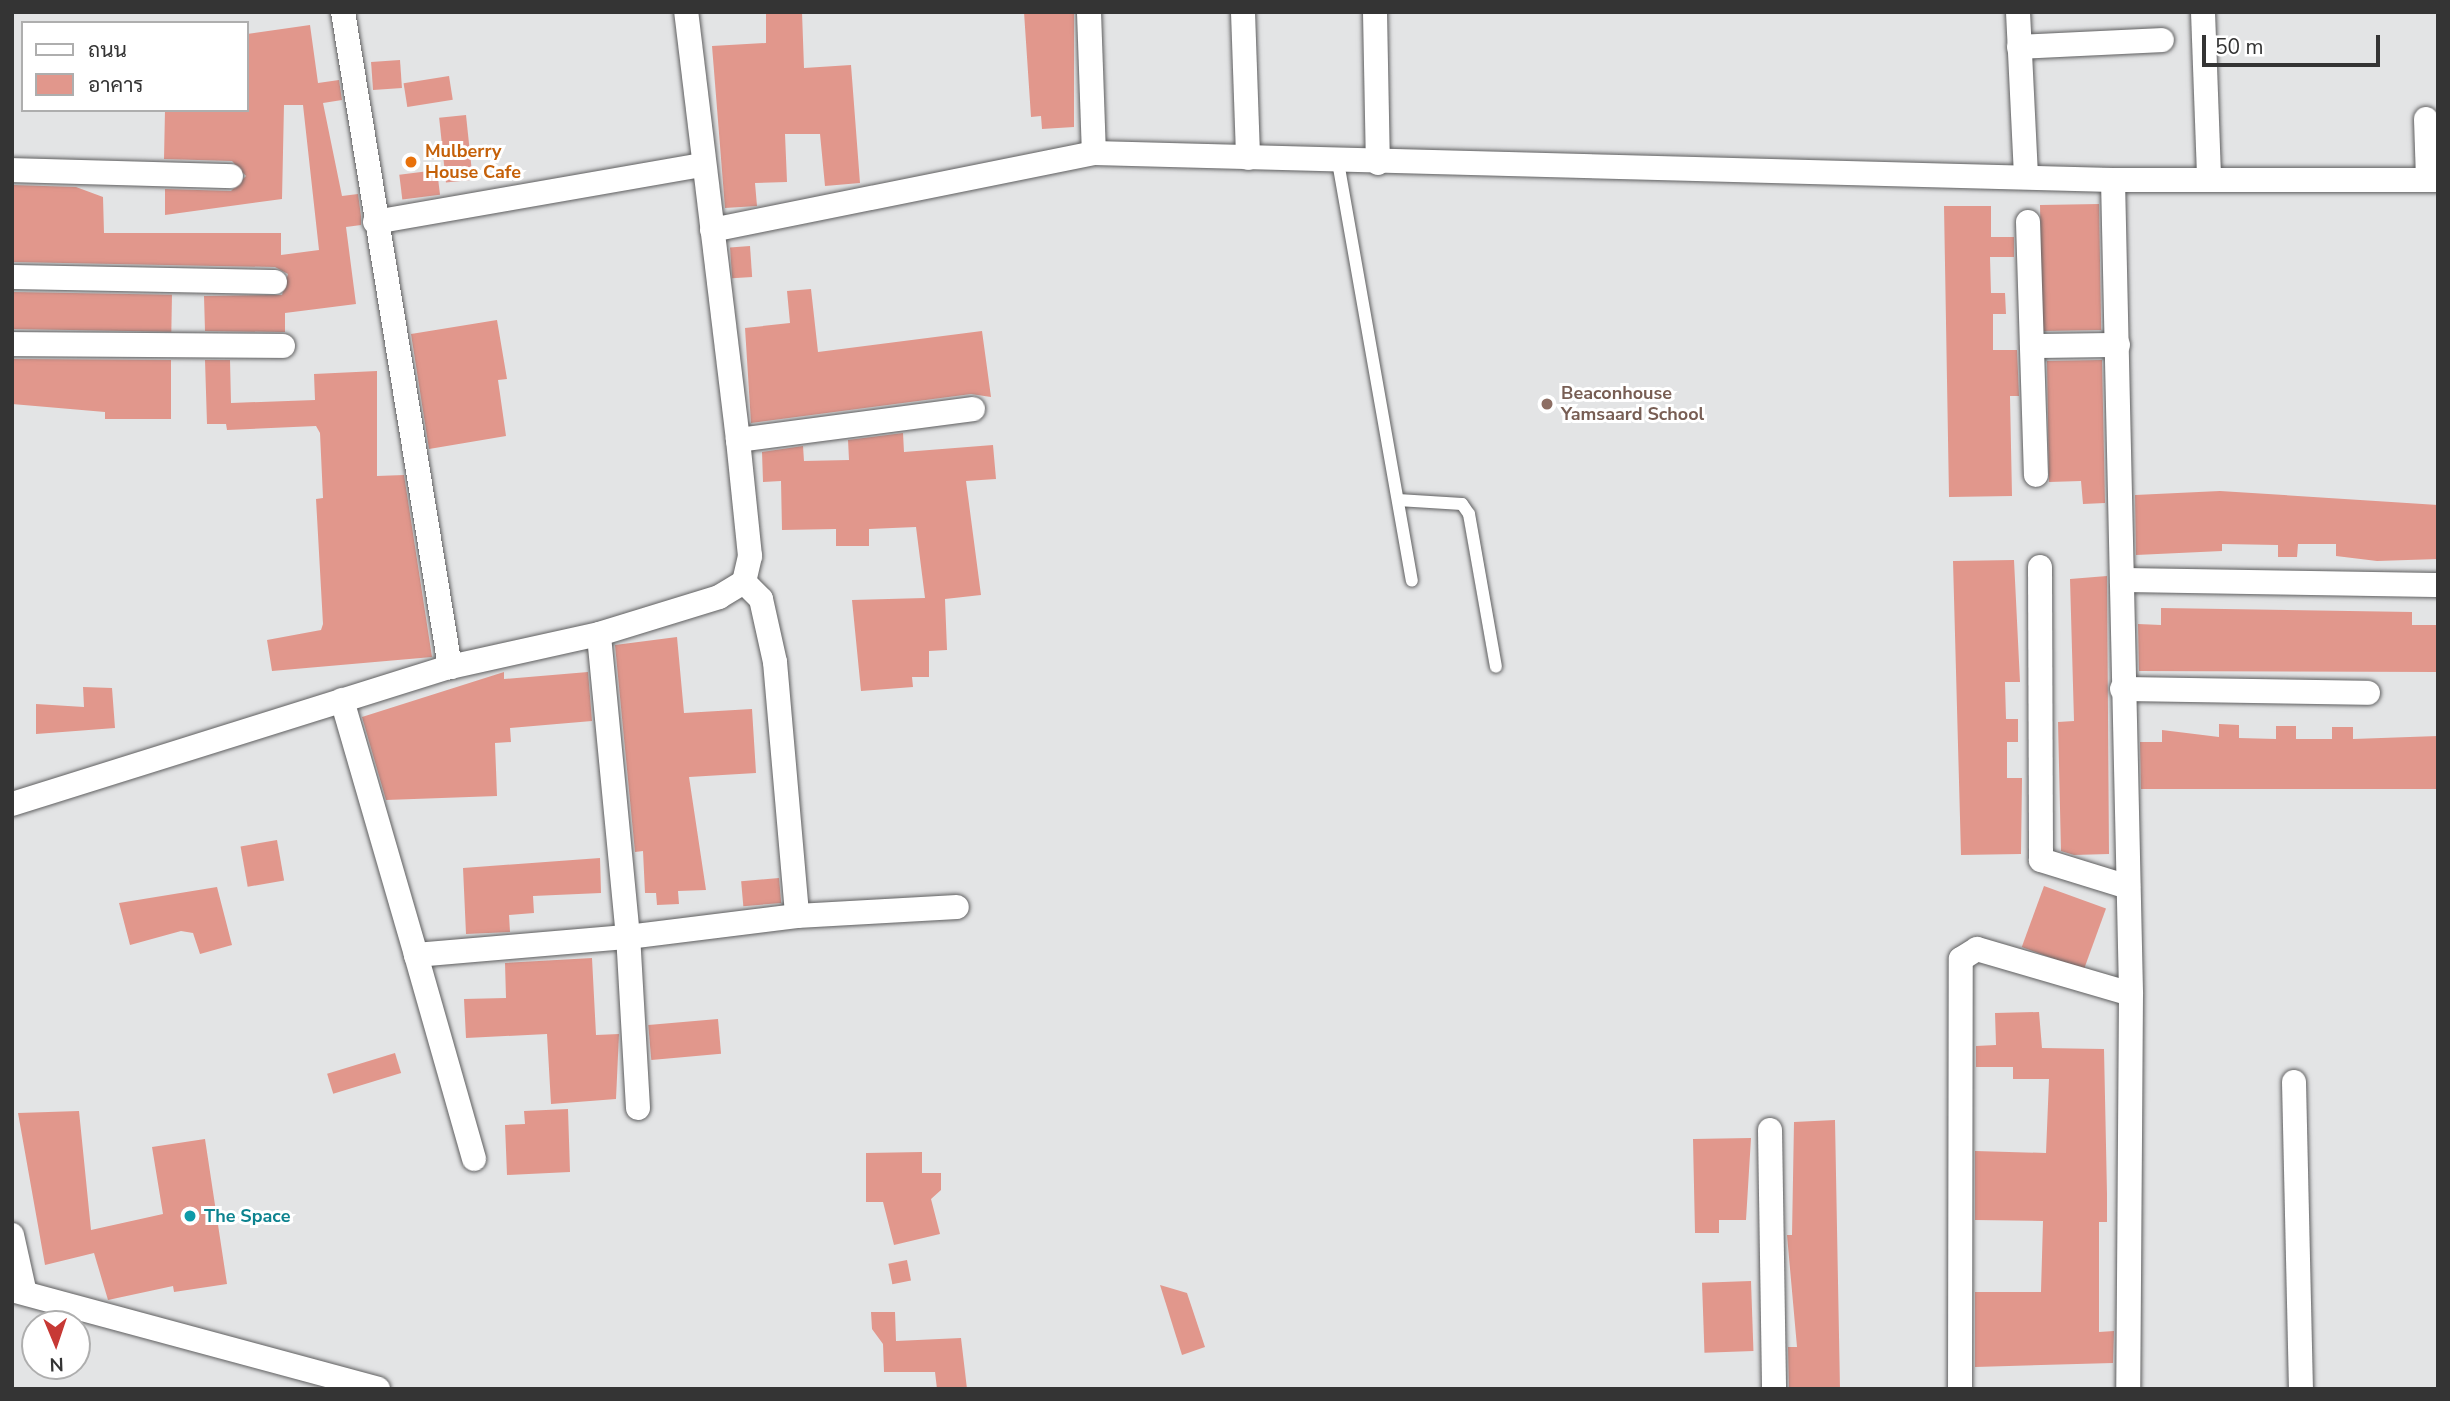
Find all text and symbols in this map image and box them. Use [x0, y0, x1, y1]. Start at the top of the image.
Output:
legend [21, 21, 248, 112]
scale bar [2205, 21, 2384, 65]
text: 50 m [2215, 33, 2264, 61]
text: ถนน [88, 36, 127, 64]
text: อาคาร [88, 71, 144, 99]
place label: Mulberry House Cafe [425, 141, 521, 184]
marker: Mulberry House Cafe [403, 154, 419, 170]
place label: Beaconhouse Yamsaard School [1561, 383, 1704, 426]
marker: Beaconhouse Yamsaard School [1539, 396, 1555, 412]
place label: The Space [204, 1205, 290, 1227]
marker: The Space [182, 1208, 198, 1224]
north arrow [21, 1310, 91, 1380]
text: N [49, 1351, 64, 1377]

